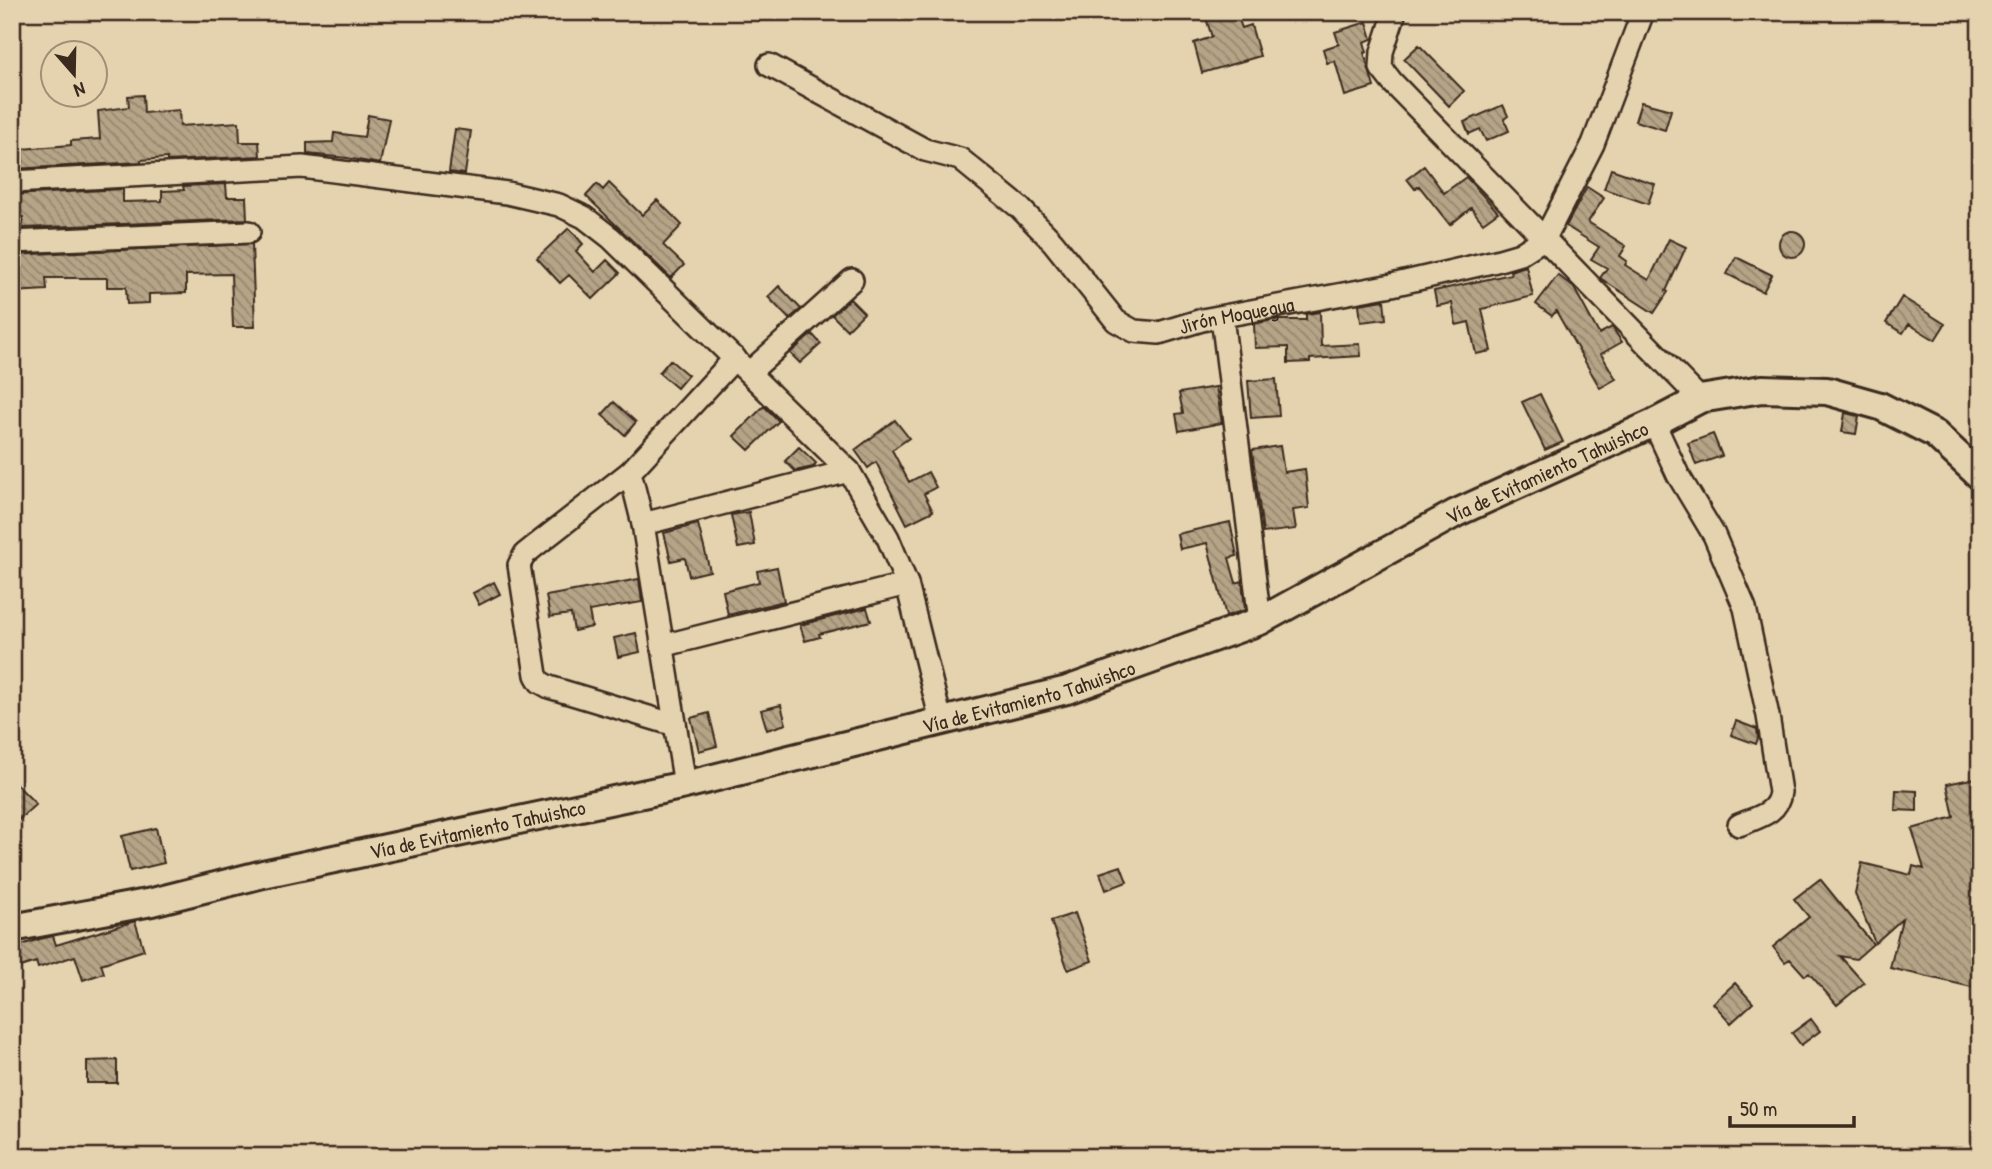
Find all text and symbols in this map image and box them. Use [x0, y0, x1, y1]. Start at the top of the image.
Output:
north arrow [38, 38, 108, 108]
text: N [71, 76, 89, 104]
street label: Jirón Moquegua [1175, 289, 1296, 341]
street label: Vía de Evitamiento Tahuishco [1440, 413, 1653, 531]
street label: Vía de Evitamiento Tahuishco [919, 652, 1139, 740]
street label: Vía de Evitamiento Tahuishco [367, 792, 588, 866]
scale bar [1730, 1085, 1854, 1129]
text: 50 m [1740, 1094, 1777, 1123]

